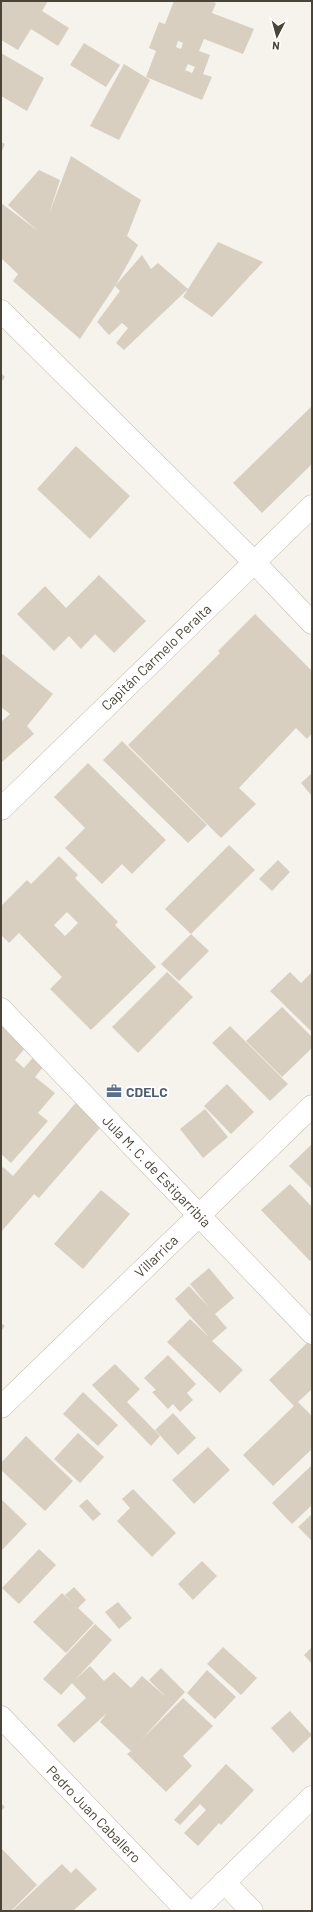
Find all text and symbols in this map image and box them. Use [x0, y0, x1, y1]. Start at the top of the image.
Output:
north arrow [257, 16, 297, 56]
text: N [272, 40, 280, 53]
street label: Capitán Carmelo Peralta [98, 600, 214, 714]
office icon: CDELC [105, 1082, 123, 1100]
place label: CDELC [126, 1083, 168, 1100]
street label: Jula M. C. de Estigarribia [99, 1111, 215, 1231]
street label: Villarrica [131, 1231, 181, 1281]
street label: Pedro Juan Caballero [43, 1762, 145, 1866]

